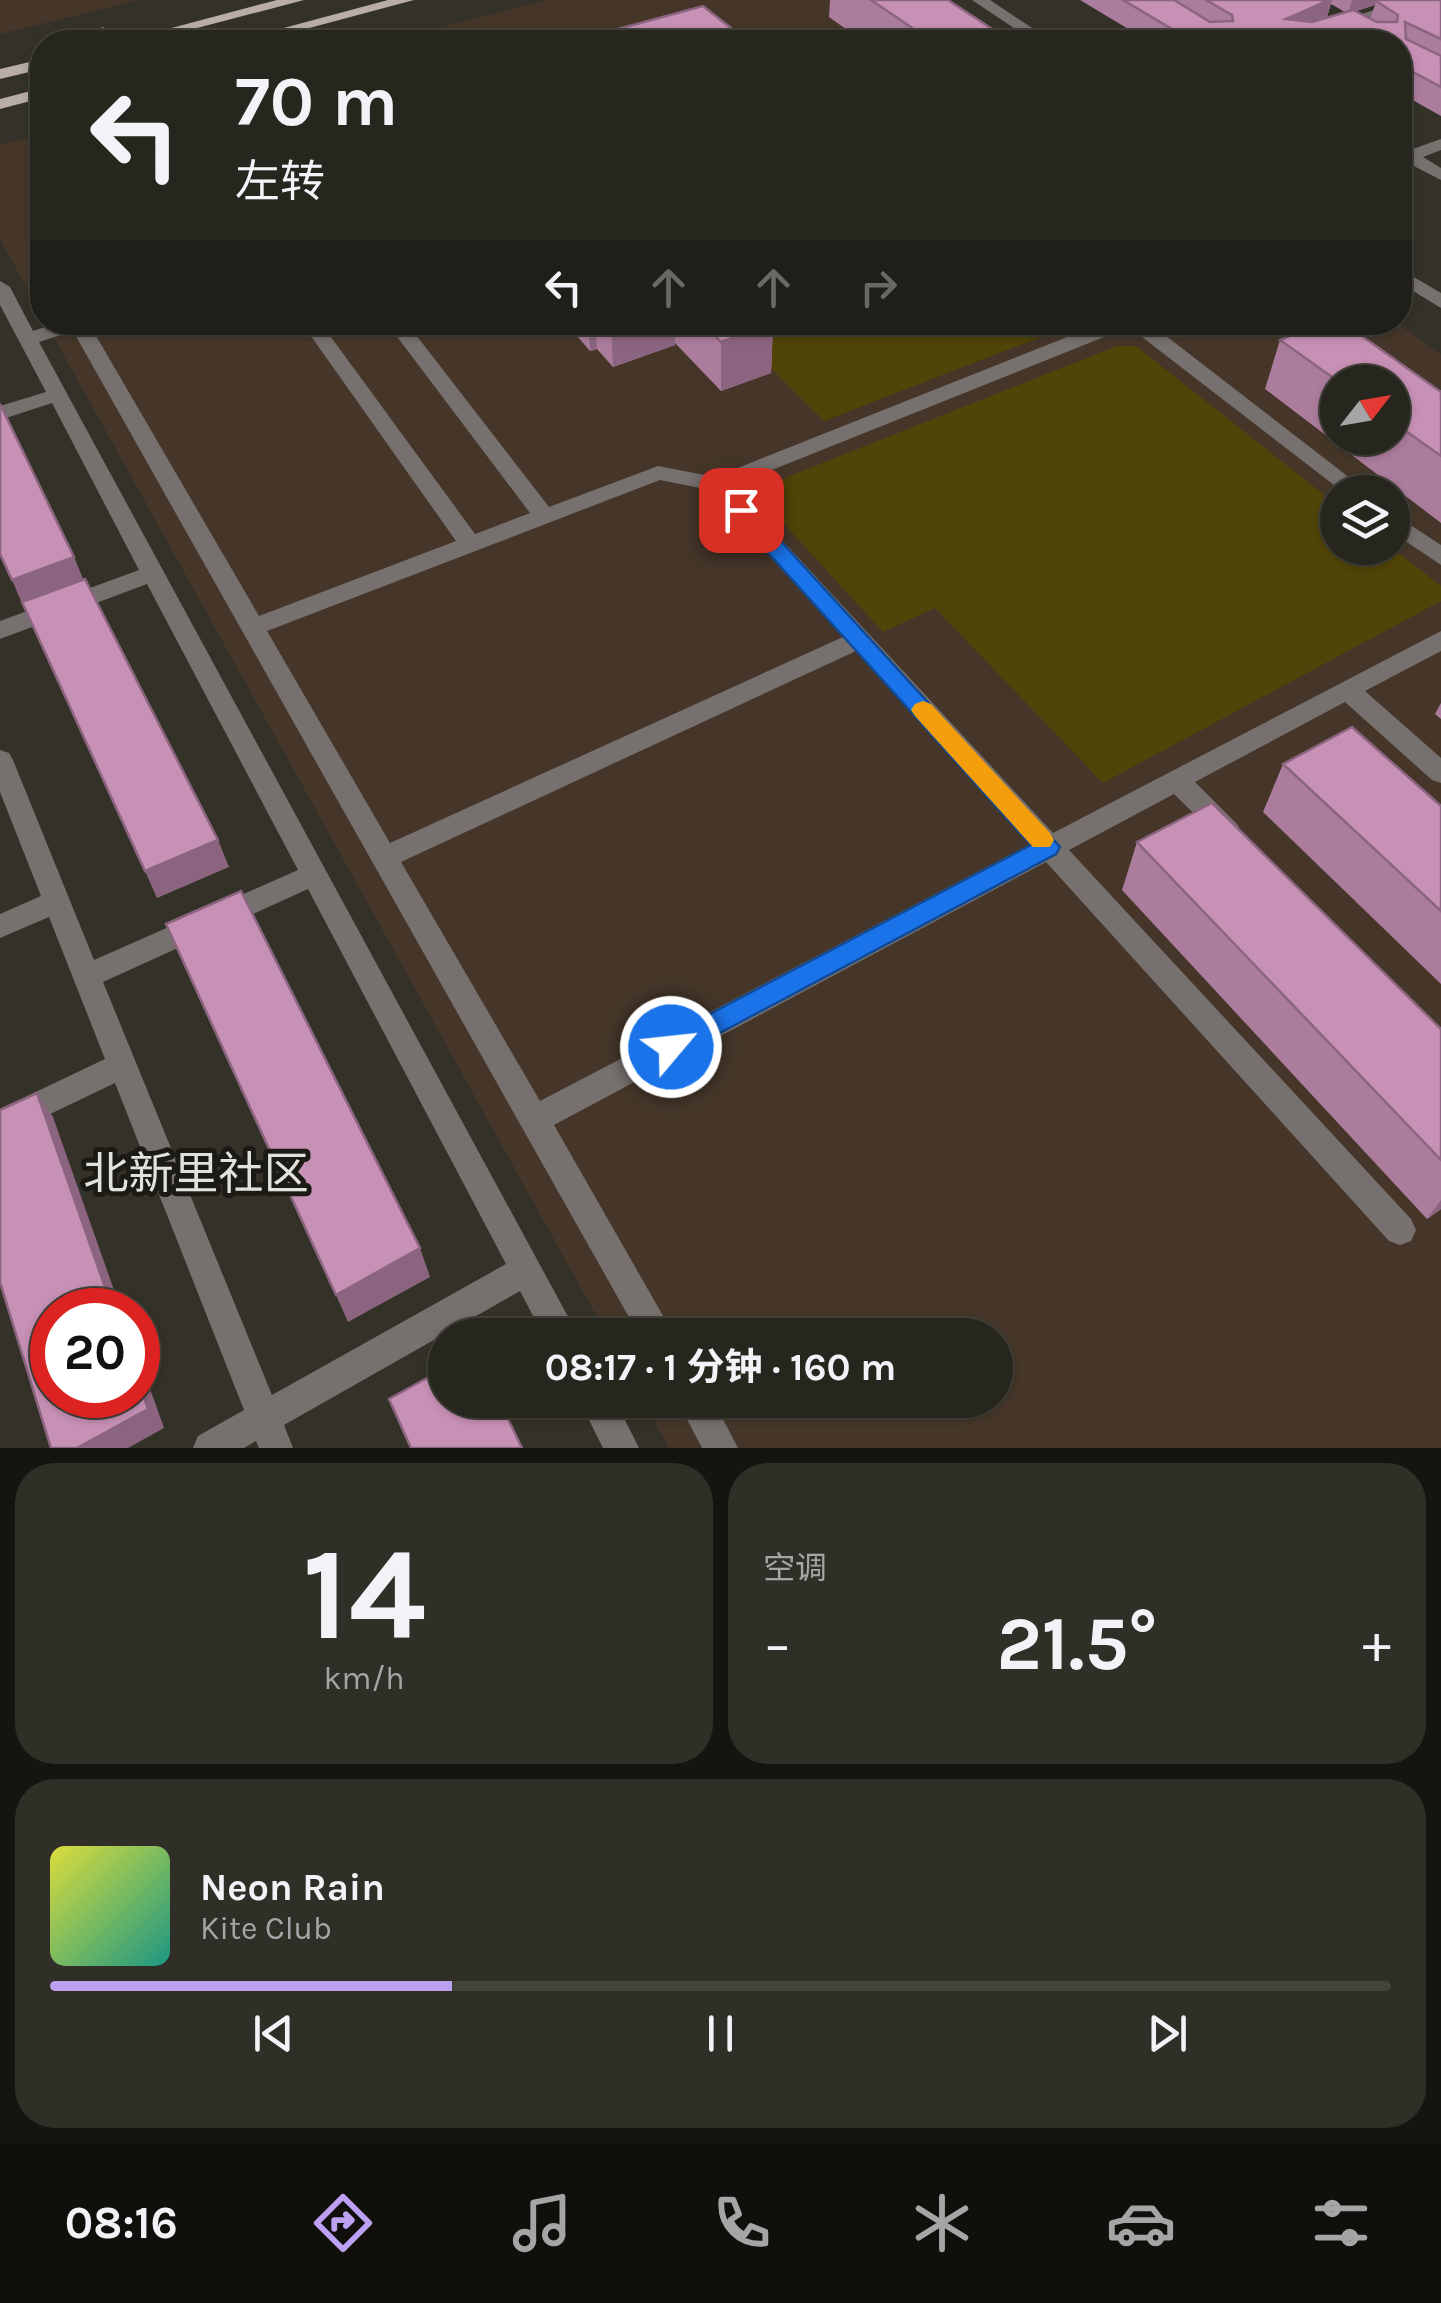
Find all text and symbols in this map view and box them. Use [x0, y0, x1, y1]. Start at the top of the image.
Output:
text: 70 m [235, 61, 398, 143]
icon: left [70, 70, 200, 200]
text: 左转 [235, 156, 325, 208]
icon: left [536, 260, 591, 315]
icon: ahead [641, 260, 696, 315]
icon: ahead [746, 260, 801, 315]
icon: right [851, 260, 906, 315]
north arrow [1320, 365, 1410, 455]
map controls [1320, 365, 1410, 565]
pin [699, 468, 784, 553]
button: layers [1320, 475, 1410, 565]
icon: arrive [714, 483, 769, 538]
position arrow [619, 995, 723, 1099]
district label: 北新里社区 [83, 1148, 309, 1200]
speed limit sign: 20 [30, 1288, 160, 1418]
text: 08:17 · 1 分钟 · 160 m [545, 1345, 896, 1390]
text: 14 [302, 1519, 426, 1671]
text: 空调 [763, 1550, 827, 1587]
text: 21.5° [996, 1600, 1158, 1688]
text: − [763, 1612, 792, 1676]
text: + [1362, 1612, 1391, 1676]
text: km/h [323, 1660, 405, 1697]
text: Neon Rain [200, 1865, 385, 1910]
text: Kite Club [200, 1910, 332, 1947]
icon: previous [246, 2006, 301, 2061]
icon: pause [693, 2006, 748, 2061]
icon: next [1140, 2006, 1195, 2061]
icon: directions [308, 2188, 378, 2258]
icon: music [507, 2188, 577, 2258]
icon: phone [707, 2188, 777, 2258]
icon: climate [907, 2188, 977, 2258]
icon: car [1106, 2188, 1176, 2258]
icon: filters [1306, 2188, 1376, 2258]
text: 08:16 [65, 2197, 178, 2249]

